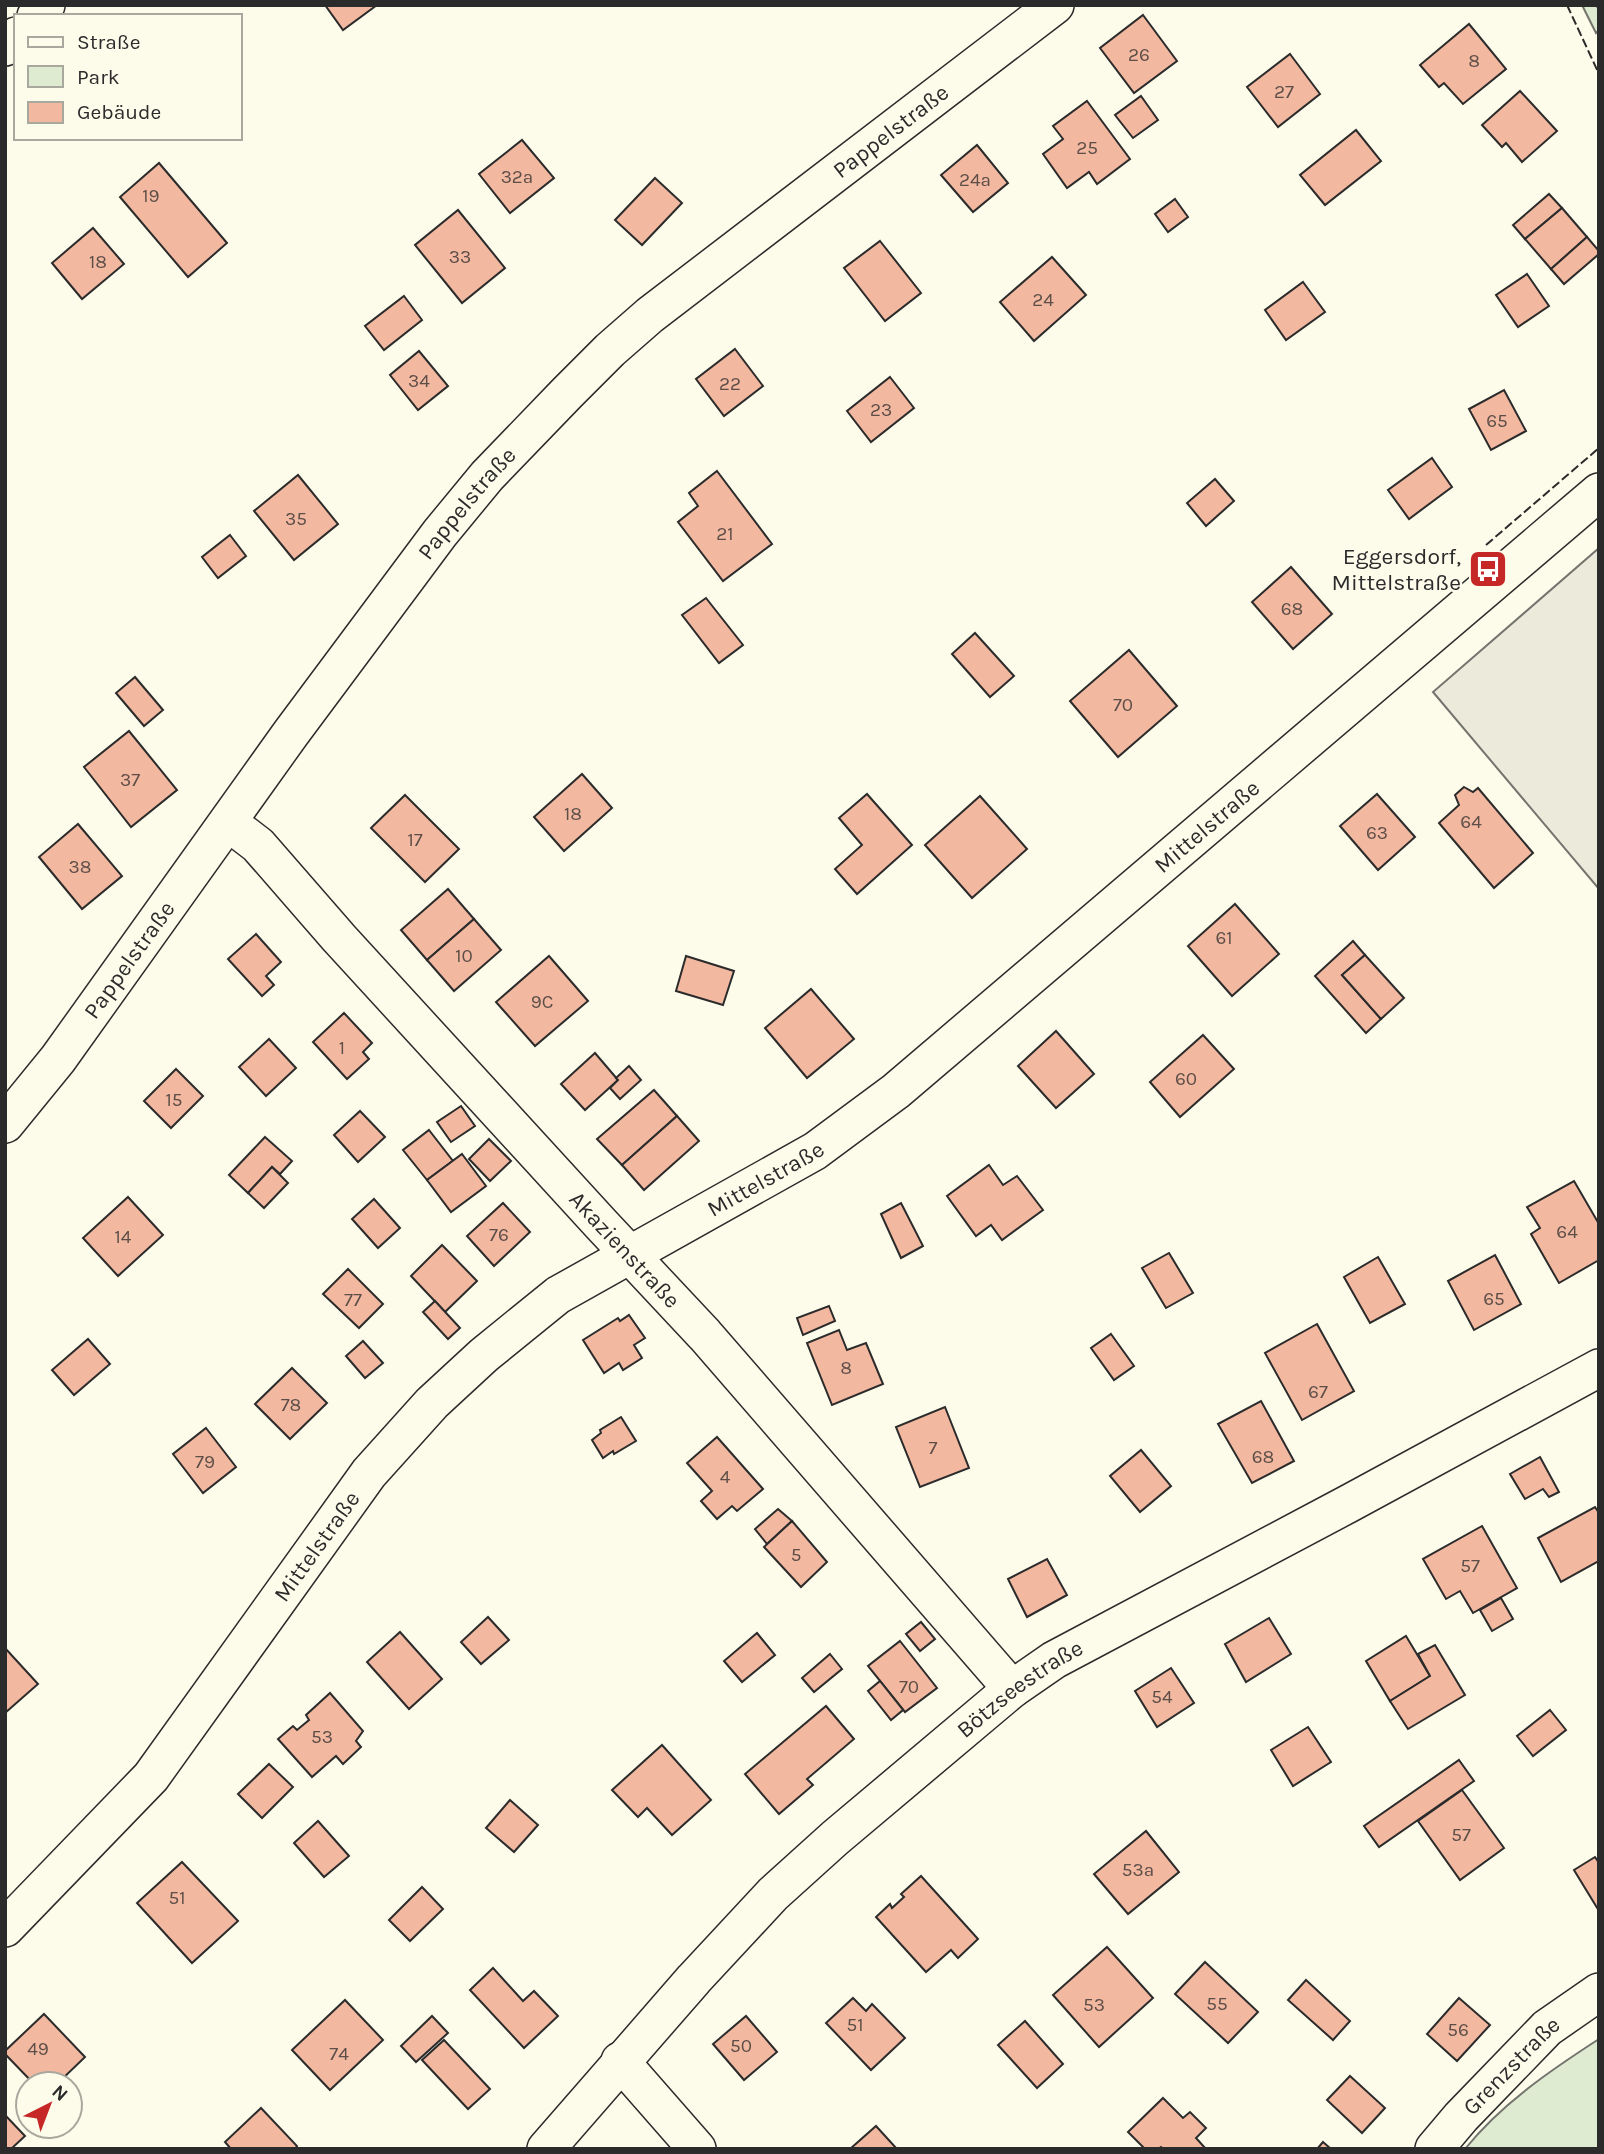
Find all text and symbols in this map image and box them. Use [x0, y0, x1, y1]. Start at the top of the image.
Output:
legend [14, 14, 242, 140]
text: Straße [77, 30, 140, 54]
house number: 26 [1128, 44, 1150, 66]
house number: 8 [1468, 50, 1480, 72]
text: Park [77, 65, 120, 89]
street label: Pappelstraße [828, 79, 954, 184]
house number: 27 [1274, 81, 1294, 103]
text: Gebäude [77, 100, 161, 124]
house number: 25 [1076, 137, 1098, 159]
house number: 32a [501, 166, 533, 188]
house number: 24a [959, 169, 991, 191]
house number: 19 [142, 185, 160, 207]
house number: 33 [449, 246, 471, 268]
house number: 18 [89, 251, 107, 273]
house number: 24 [1032, 289, 1054, 311]
house number: 34 [408, 370, 430, 392]
house number: 22 [719, 373, 741, 395]
house number: 23 [870, 399, 892, 421]
house number: 65 [1486, 410, 1508, 432]
street label: Pappelstraße [412, 442, 522, 565]
house number: 35 [285, 508, 307, 530]
house number: 21 [716, 523, 734, 545]
place label: Eggersdorf, Mittelstraße [1331, 543, 1461, 596]
bus stop icon: Eggersdorf, Mittelstraße [1467, 548, 1509, 590]
house number: 68 [1281, 598, 1303, 620]
house number: 70 [1113, 694, 1133, 716]
house number: 37 [120, 769, 140, 791]
street label: Mittelstraße [1149, 774, 1265, 879]
house number: 18 [564, 803, 582, 825]
house number: 64 [1460, 811, 1482, 833]
house number: 63 [1366, 822, 1388, 844]
house number: 17 [407, 829, 423, 851]
house number: 38 [69, 856, 91, 878]
street label: Pappelstraße [78, 896, 181, 1024]
house number: 61 [1215, 927, 1233, 949]
house number: 10 [455, 945, 473, 967]
house number: 9C [531, 991, 553, 1013]
house number: 1 [339, 1037, 345, 1059]
house number: 60 [1175, 1068, 1197, 1090]
house number: 15 [165, 1089, 183, 1111]
street label: Mittelstraße [702, 1136, 830, 1223]
street label: Akazienstraße [564, 1186, 686, 1314]
house number: 64 [1556, 1221, 1578, 1243]
house number: 76 [489, 1224, 509, 1246]
house number: 14 [115, 1226, 132, 1248]
house number: 65 [1483, 1288, 1505, 1310]
house number: 77 [344, 1289, 362, 1311]
house number: 8 [840, 1357, 852, 1379]
house number: 67 [1308, 1381, 1328, 1403]
house number: 78 [281, 1394, 301, 1416]
house number: 7 [929, 1437, 938, 1459]
house number: 68 [1252, 1446, 1274, 1468]
house number: 79 [195, 1451, 215, 1473]
house number: 4 [720, 1466, 731, 1488]
street label: Mittelstraße [268, 1486, 366, 1607]
house number: 5 [791, 1544, 801, 1566]
house number: 57 [1460, 1555, 1480, 1577]
street label: Bötzseestraße [951, 1634, 1088, 1744]
house number: 70 [899, 1676, 919, 1698]
house number: 54 [1151, 1686, 1173, 1708]
house number: 53 [311, 1726, 333, 1748]
house number: 57 [1451, 1824, 1471, 1846]
house number: 53a [1122, 1859, 1154, 1881]
house number: 51 [168, 1887, 186, 1909]
house number: 55 [1206, 1993, 1228, 2015]
house number: 53 [1083, 1994, 1105, 2016]
street label: Grenzstraße [1457, 2010, 1565, 2121]
house number: 51 [846, 2014, 864, 2036]
house number: 56 [1447, 2019, 1469, 2041]
house number: 50 [730, 2035, 752, 2057]
house number: 49 [27, 2038, 49, 2060]
house number: 74 [329, 2043, 349, 2065]
north arrow [14, 2070, 84, 2140]
text: N [47, 2080, 72, 2106]

